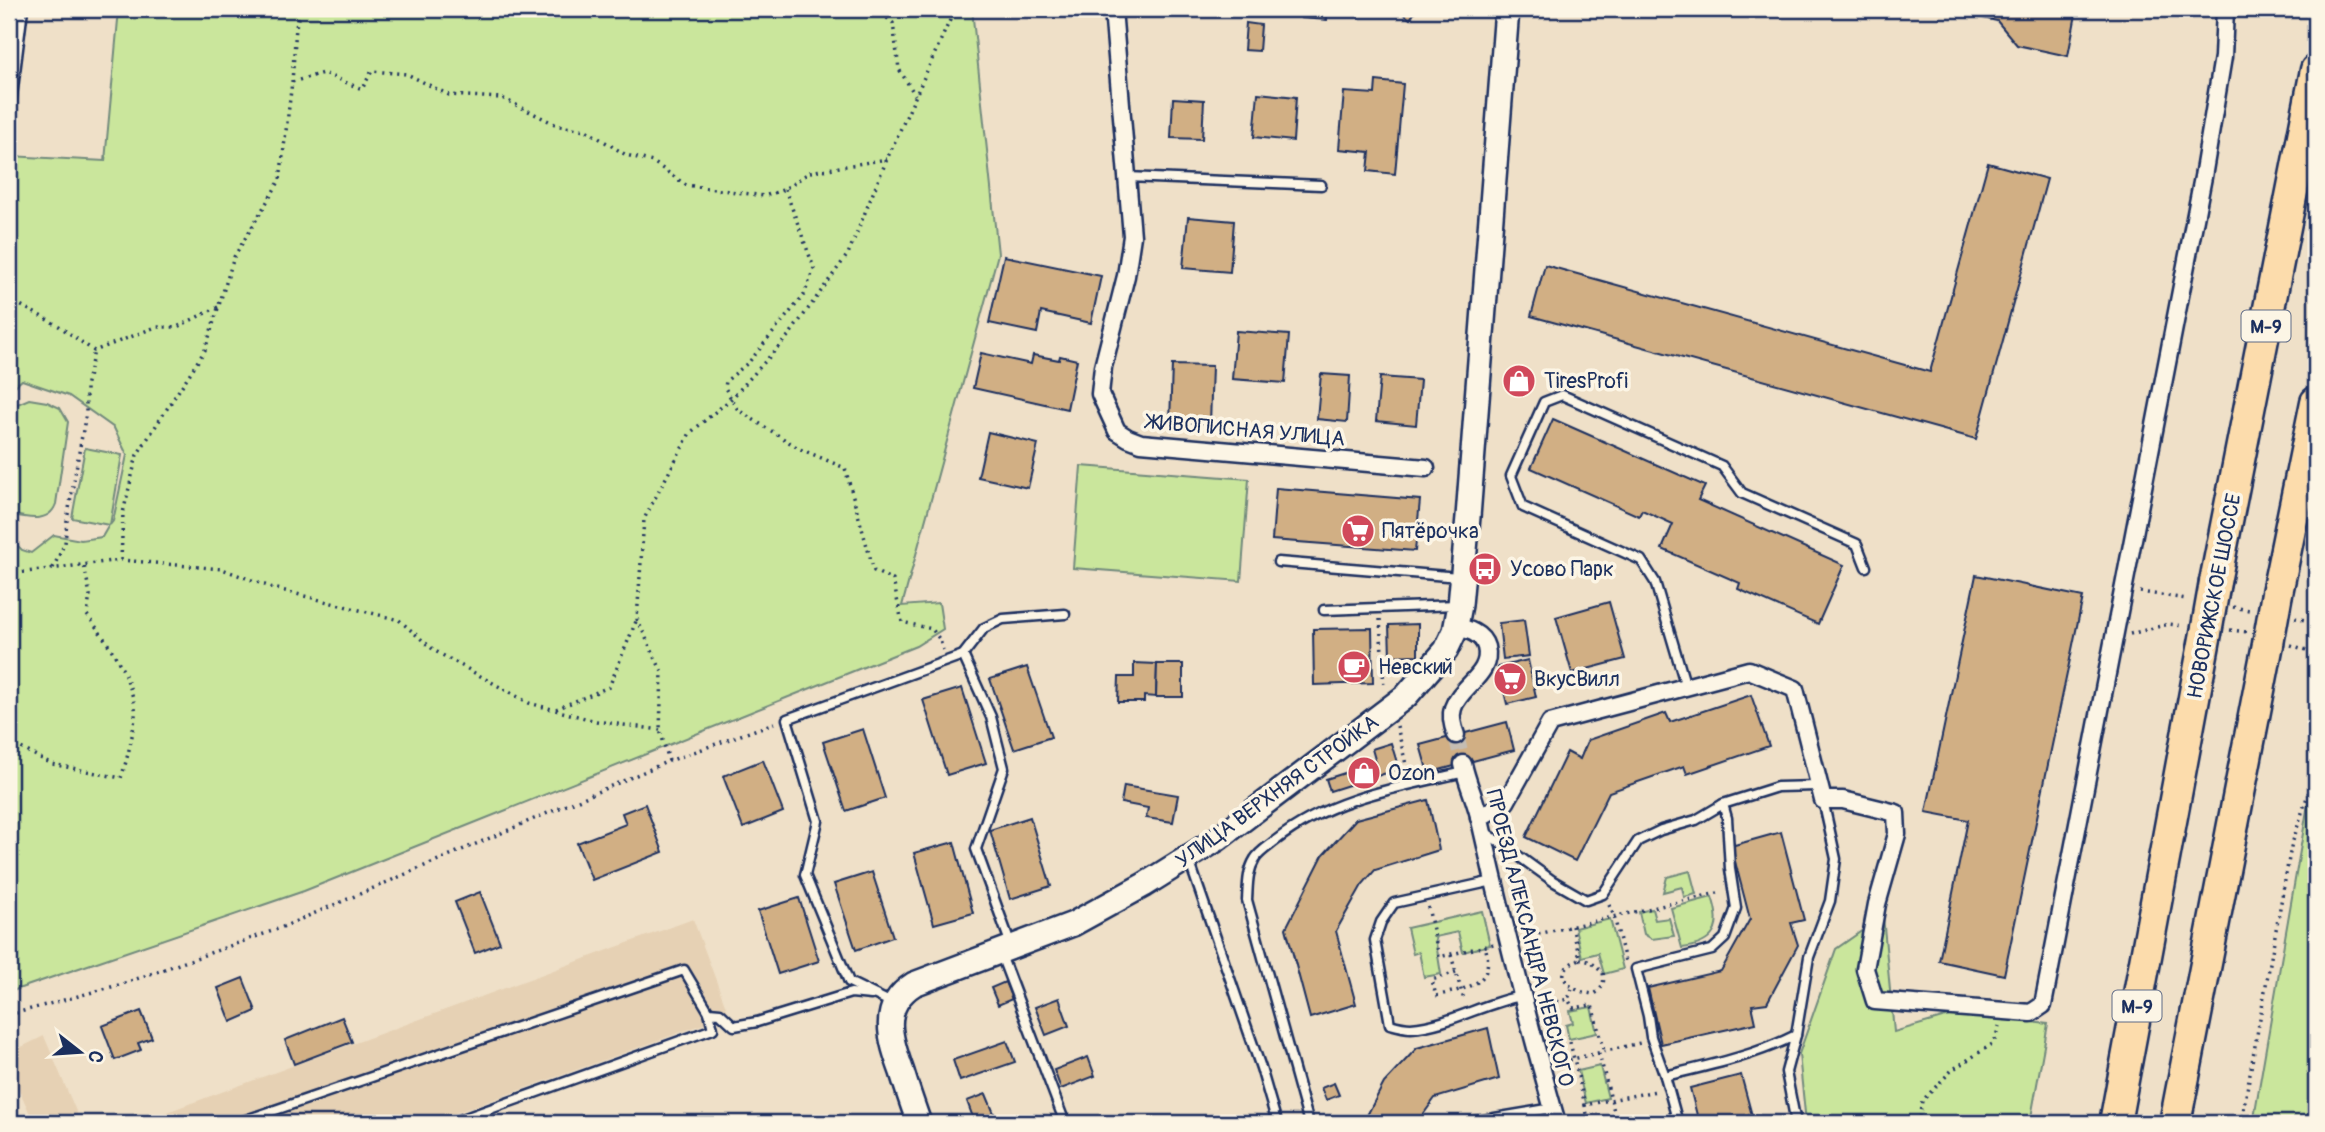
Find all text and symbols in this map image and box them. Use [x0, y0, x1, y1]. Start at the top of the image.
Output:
road number: М-9 [2242, 310, 2290, 342]
shop icon: TiresProfi [1500, 362, 1538, 400]
place label: TiresProfi [1544, 368, 1628, 395]
street label: ЖИВОПИСНАЯ УЛИЦА [1143, 408, 1346, 453]
street label: НОВОРИЖСКОЕ ШОССЕ [2181, 491, 2248, 701]
supermarket icon: Пятёрочка [1339, 512, 1377, 550]
place label: Пятёрочка [1382, 518, 1479, 545]
bus stop icon: Усово Парк [1466, 550, 1504, 588]
place label: Усово Парк [1510, 556, 1614, 583]
cafe icon: Невский [1335, 648, 1373, 686]
place label: Невский [1378, 654, 1453, 681]
supermarket icon: ВкусВилл [1491, 660, 1529, 698]
place label: ВкусВилл [1534, 666, 1620, 693]
street label: УЛИЦА ВЕРХНЯЯ СТРОЙКА [1171, 709, 1384, 874]
shop icon: Ozon [1345, 754, 1383, 792]
place label: Ozon [1388, 760, 1435, 787]
street label: ПРОЕЗД АЛЕКСАНДРА НЕВСКОГО [1479, 787, 1580, 1089]
road number: М-9 [2112, 990, 2162, 1022]
north arrow [46, 1016, 116, 1086]
text: С [82, 1048, 108, 1066]

